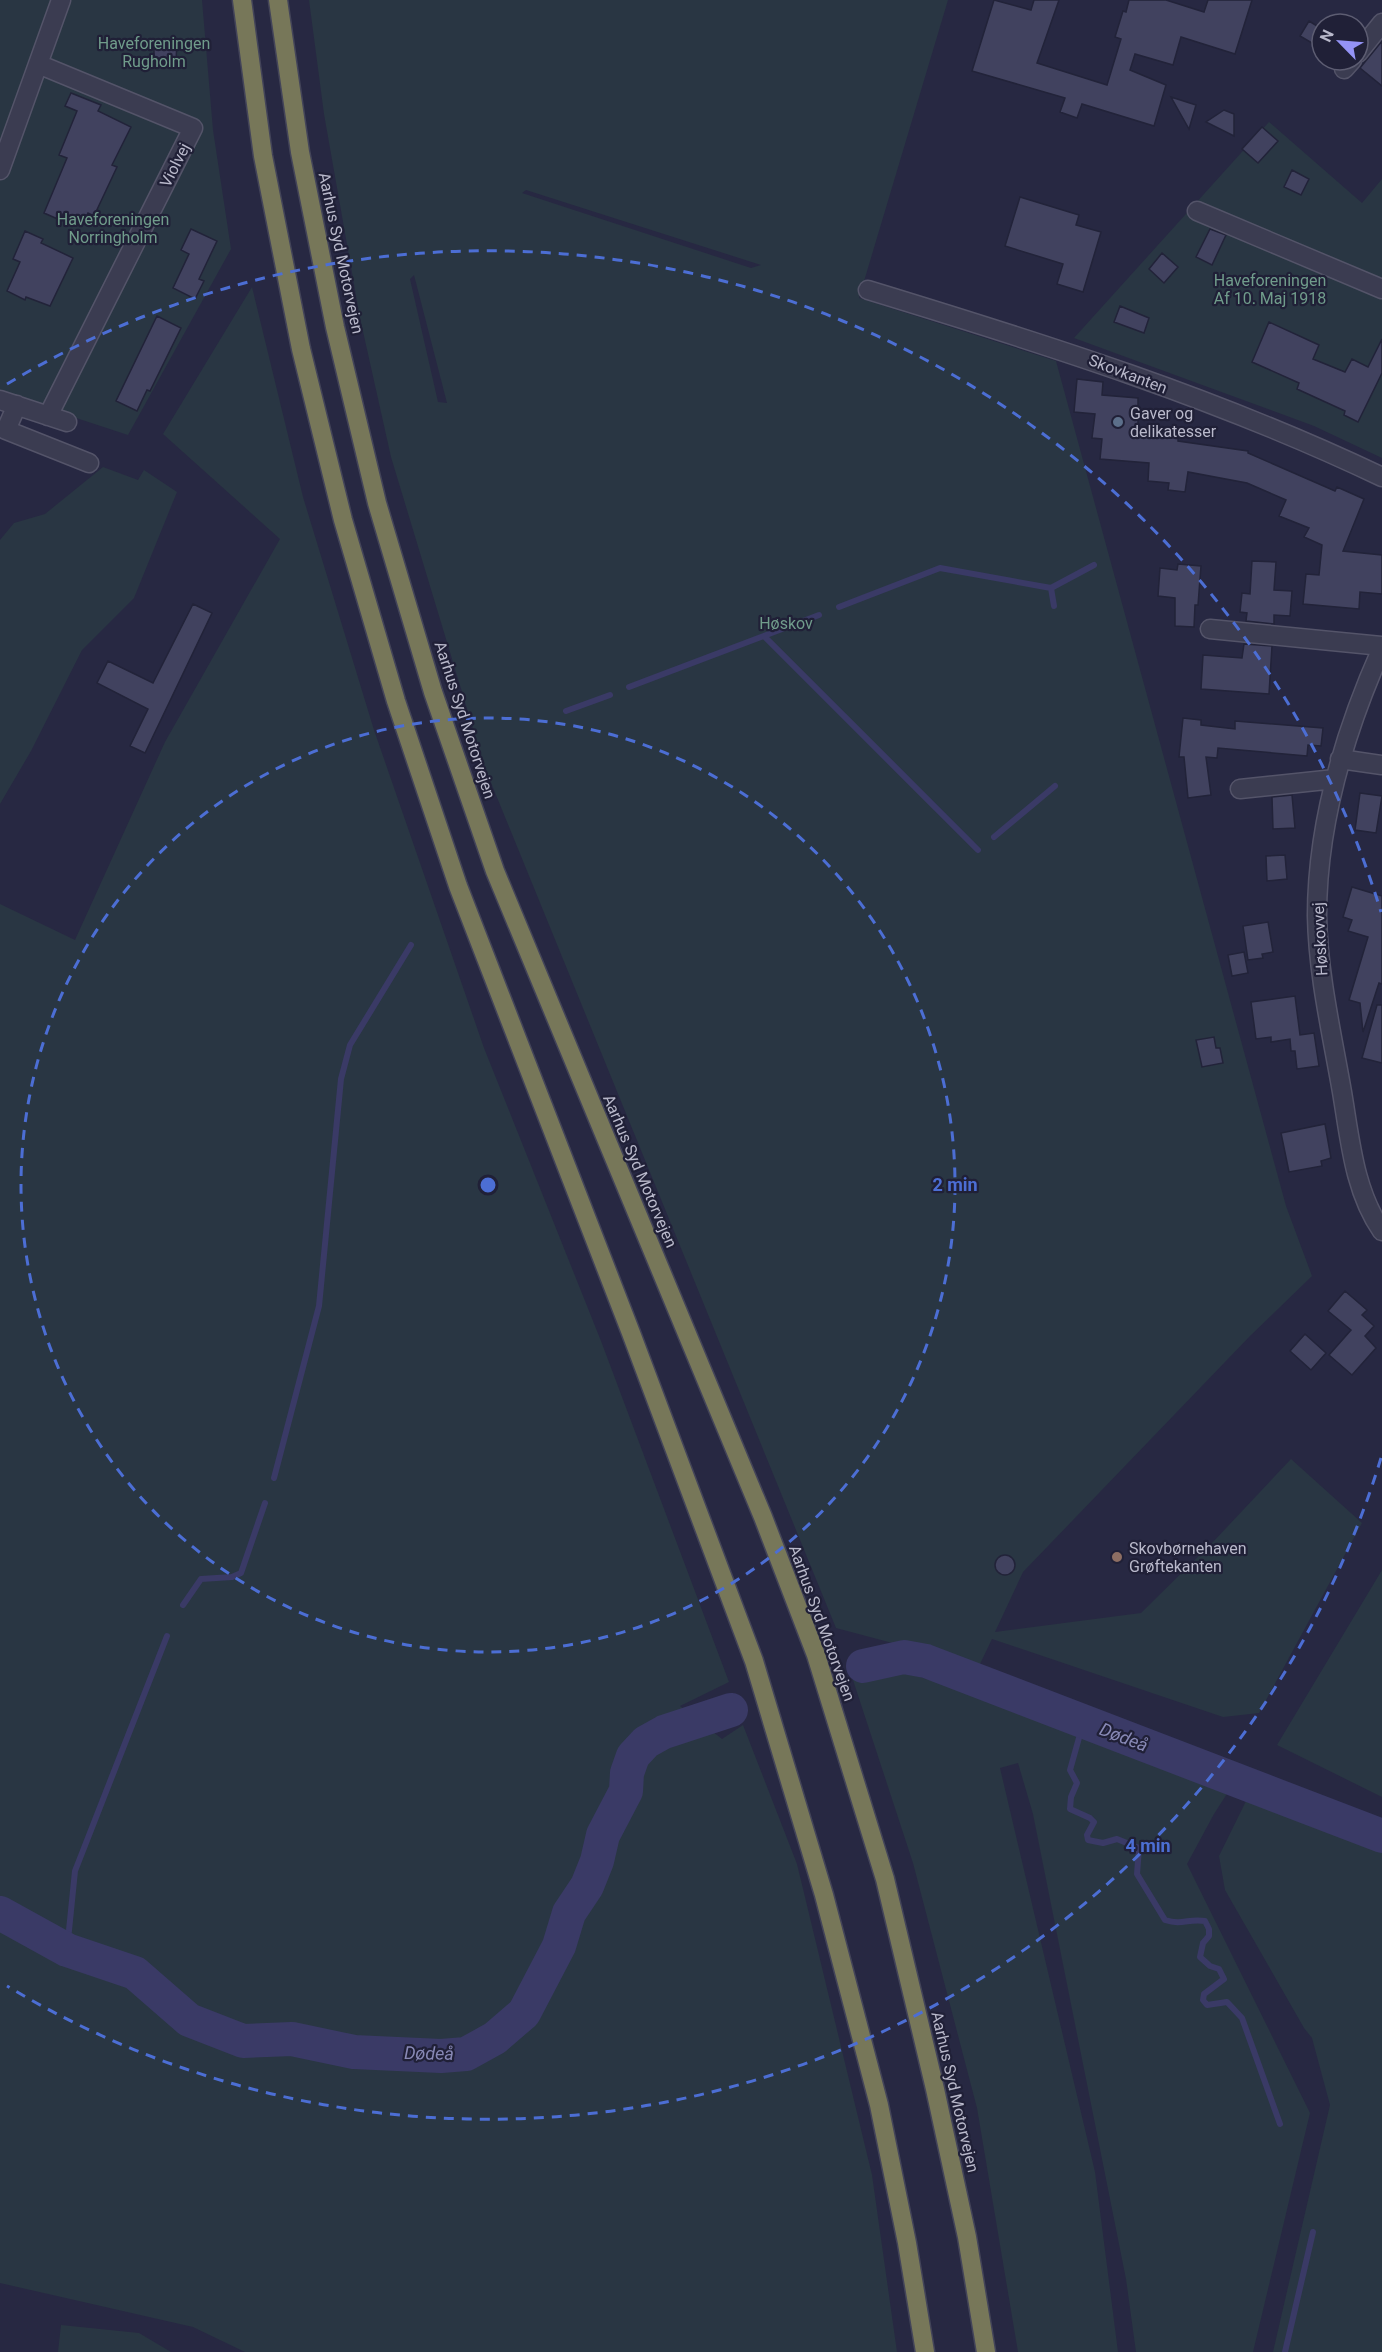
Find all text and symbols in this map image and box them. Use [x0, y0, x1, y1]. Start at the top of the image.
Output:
north arrow [1310, 12, 1370, 72]
text: N [1316, 27, 1338, 45]
park label: Haveforeningen Rugholm [98, 34, 210, 71]
street label: Violvej [156, 140, 194, 190]
street label: Aarhus Syd Motorvejen [315, 171, 367, 335]
park label: Haveforeningen Norringholm [57, 210, 169, 247]
park label: Haveforeningen Af 10. Maj 1918 [1214, 271, 1326, 308]
street label: Skovkanten [1086, 350, 1170, 398]
place label: Gaver og delikatesser [1130, 404, 1217, 441]
marker: Gaver og delikatesser [1111, 415, 1125, 429]
park label: Høskov [759, 614, 813, 633]
street label: Aarhus Syd Motorvejen [431, 639, 499, 801]
street label: Høskovvej [1309, 902, 1331, 976]
street label: Aarhus Syd Motorvejen [599, 1092, 681, 1250]
text: 2 min [932, 1174, 978, 1195]
centre of rings [478, 1175, 498, 1195]
place label: Skovbørnehaven Grøftekanten [1129, 1539, 1247, 1576]
street label: Aarhus Syd Motorvejen [785, 1542, 859, 1704]
marker: Skovbørnehaven Grøftekanten [1110, 1550, 1124, 1564]
water label: Dødeå [1097, 1718, 1151, 1756]
text: 4 min [1125, 1835, 1171, 1856]
street label: Aarhus Syd Motorvejen [927, 2010, 983, 2174]
water label: Dødeå [404, 2042, 454, 2064]

